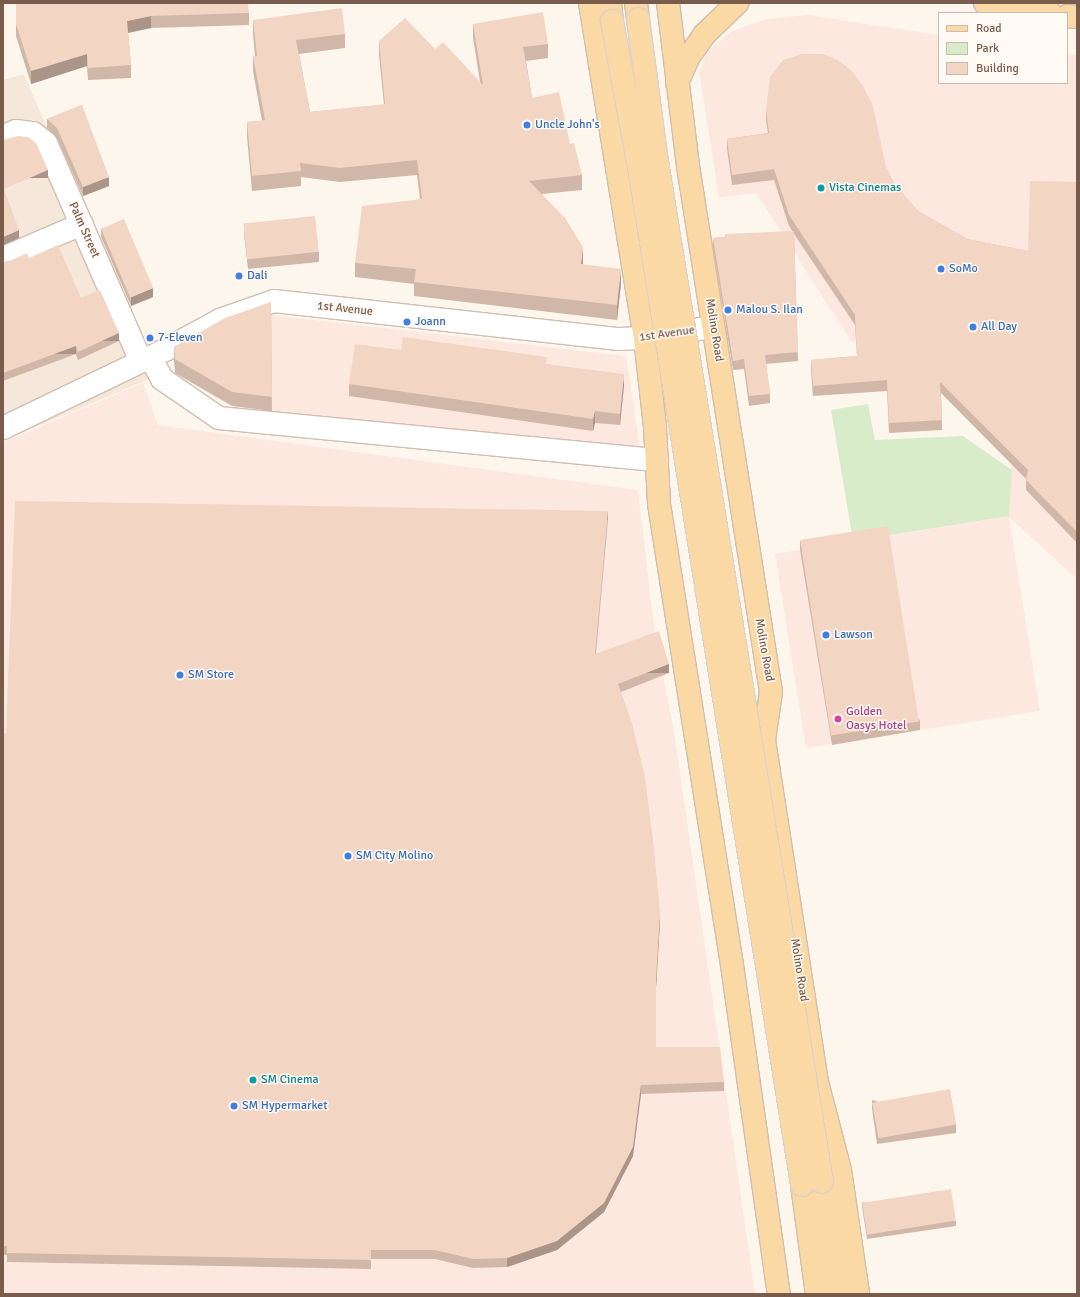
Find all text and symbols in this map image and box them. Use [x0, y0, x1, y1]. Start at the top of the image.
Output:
legend [938, 12, 1068, 84]
text: Road [976, 21, 1002, 36]
text: Park [976, 41, 999, 56]
text: Building [976, 61, 1019, 76]
place label: Uncle John's [535, 118, 600, 132]
marker: Uncle John's [522, 120, 532, 130]
place label: Vista Cinemas [829, 181, 901, 195]
marker: Vista Cinemas [816, 183, 826, 193]
street label: Palm Street [65, 200, 103, 260]
place label: SoMo [949, 262, 978, 276]
marker: SoMo [936, 264, 946, 274]
place label: Dali [247, 269, 267, 283]
marker: Dali [234, 271, 244, 281]
street label: Molino Road [702, 297, 726, 363]
street label: 1st Avenue [316, 299, 374, 319]
place label: Malou S. Ilan [736, 303, 803, 317]
marker: Malou S. Ilan [723, 305, 733, 315]
place label: Joann [415, 315, 446, 329]
marker: Joann [402, 317, 412, 327]
place label: All Day [981, 320, 1017, 334]
marker: All Day [968, 322, 978, 332]
street label: 1st Avenue [638, 323, 696, 345]
place label: 7-Eleven [158, 331, 203, 345]
marker: 7-Eleven [145, 333, 155, 343]
street label: Molino Road [751, 617, 777, 683]
place label: Lawson [834, 628, 873, 642]
marker: Lawson [821, 630, 831, 640]
place label: SM Store [188, 668, 234, 682]
marker: SM Store [175, 670, 185, 680]
place label: Golden Oasys Hotel [846, 705, 906, 733]
marker: Golden Oasys Hotel [833, 714, 843, 724]
place label: SM City Molino [356, 849, 433, 863]
marker: SM City Molino [343, 851, 353, 861]
street label: Molino Road [787, 937, 811, 1003]
place label: SM Cinema [261, 1073, 319, 1087]
marker: SM Cinema [248, 1075, 258, 1085]
place label: SM Hypermarket [242, 1099, 327, 1113]
marker: SM Hypermarket [229, 1101, 239, 1111]

